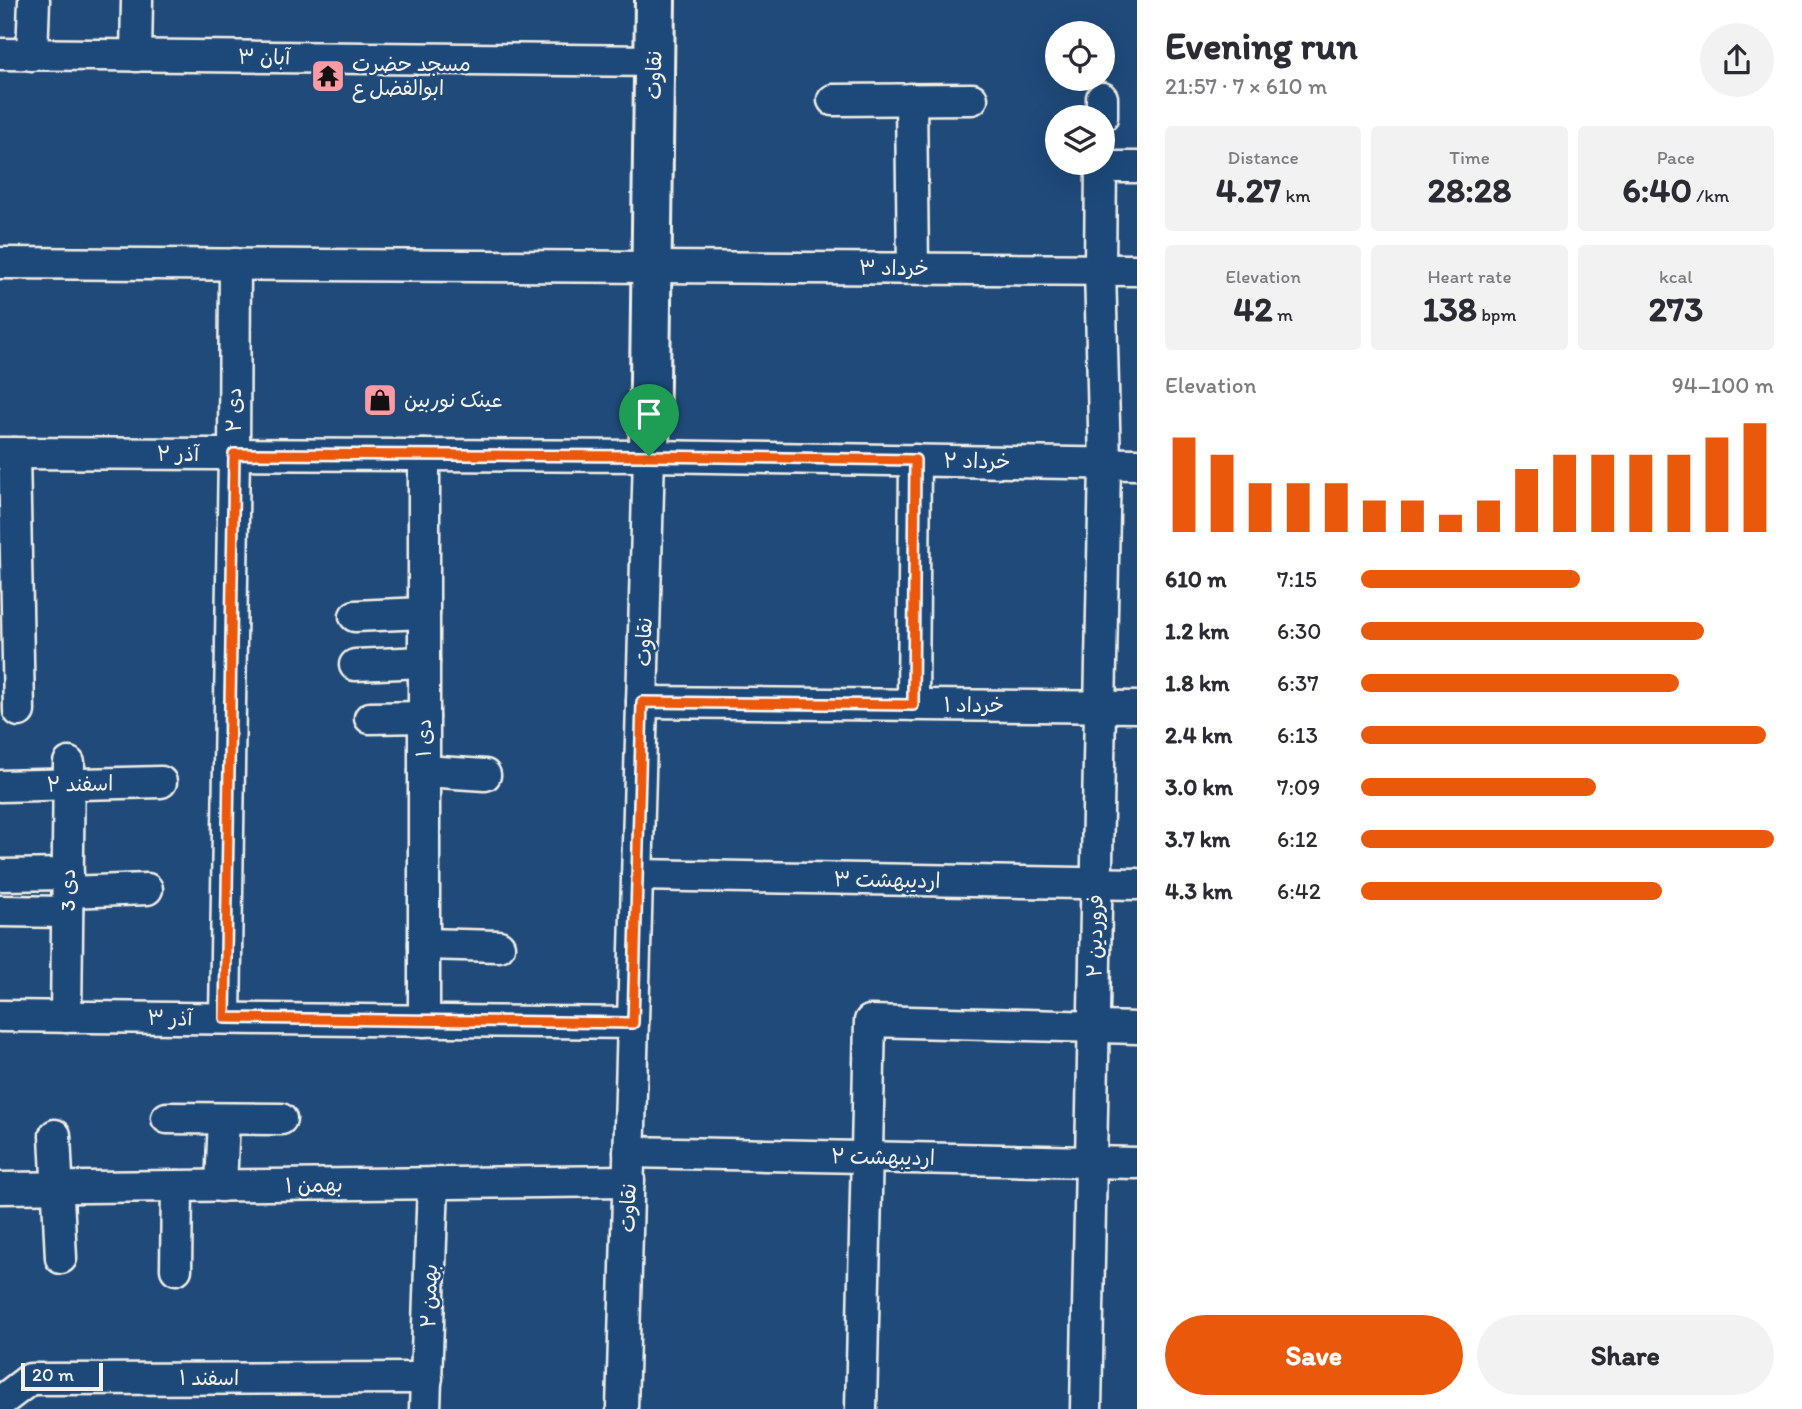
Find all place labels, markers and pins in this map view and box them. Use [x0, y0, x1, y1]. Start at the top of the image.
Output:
place label: مسجد حضرت ابوالفضل ع [352, 51, 471, 103]
temple icon: مسجد حضرت ابوالفضل ع [309, 57, 347, 95]
shop icon: عینک نوربین [361, 381, 399, 419]
pin [619, 384, 679, 456]
place label: عینک نوربین [404, 387, 502, 413]

